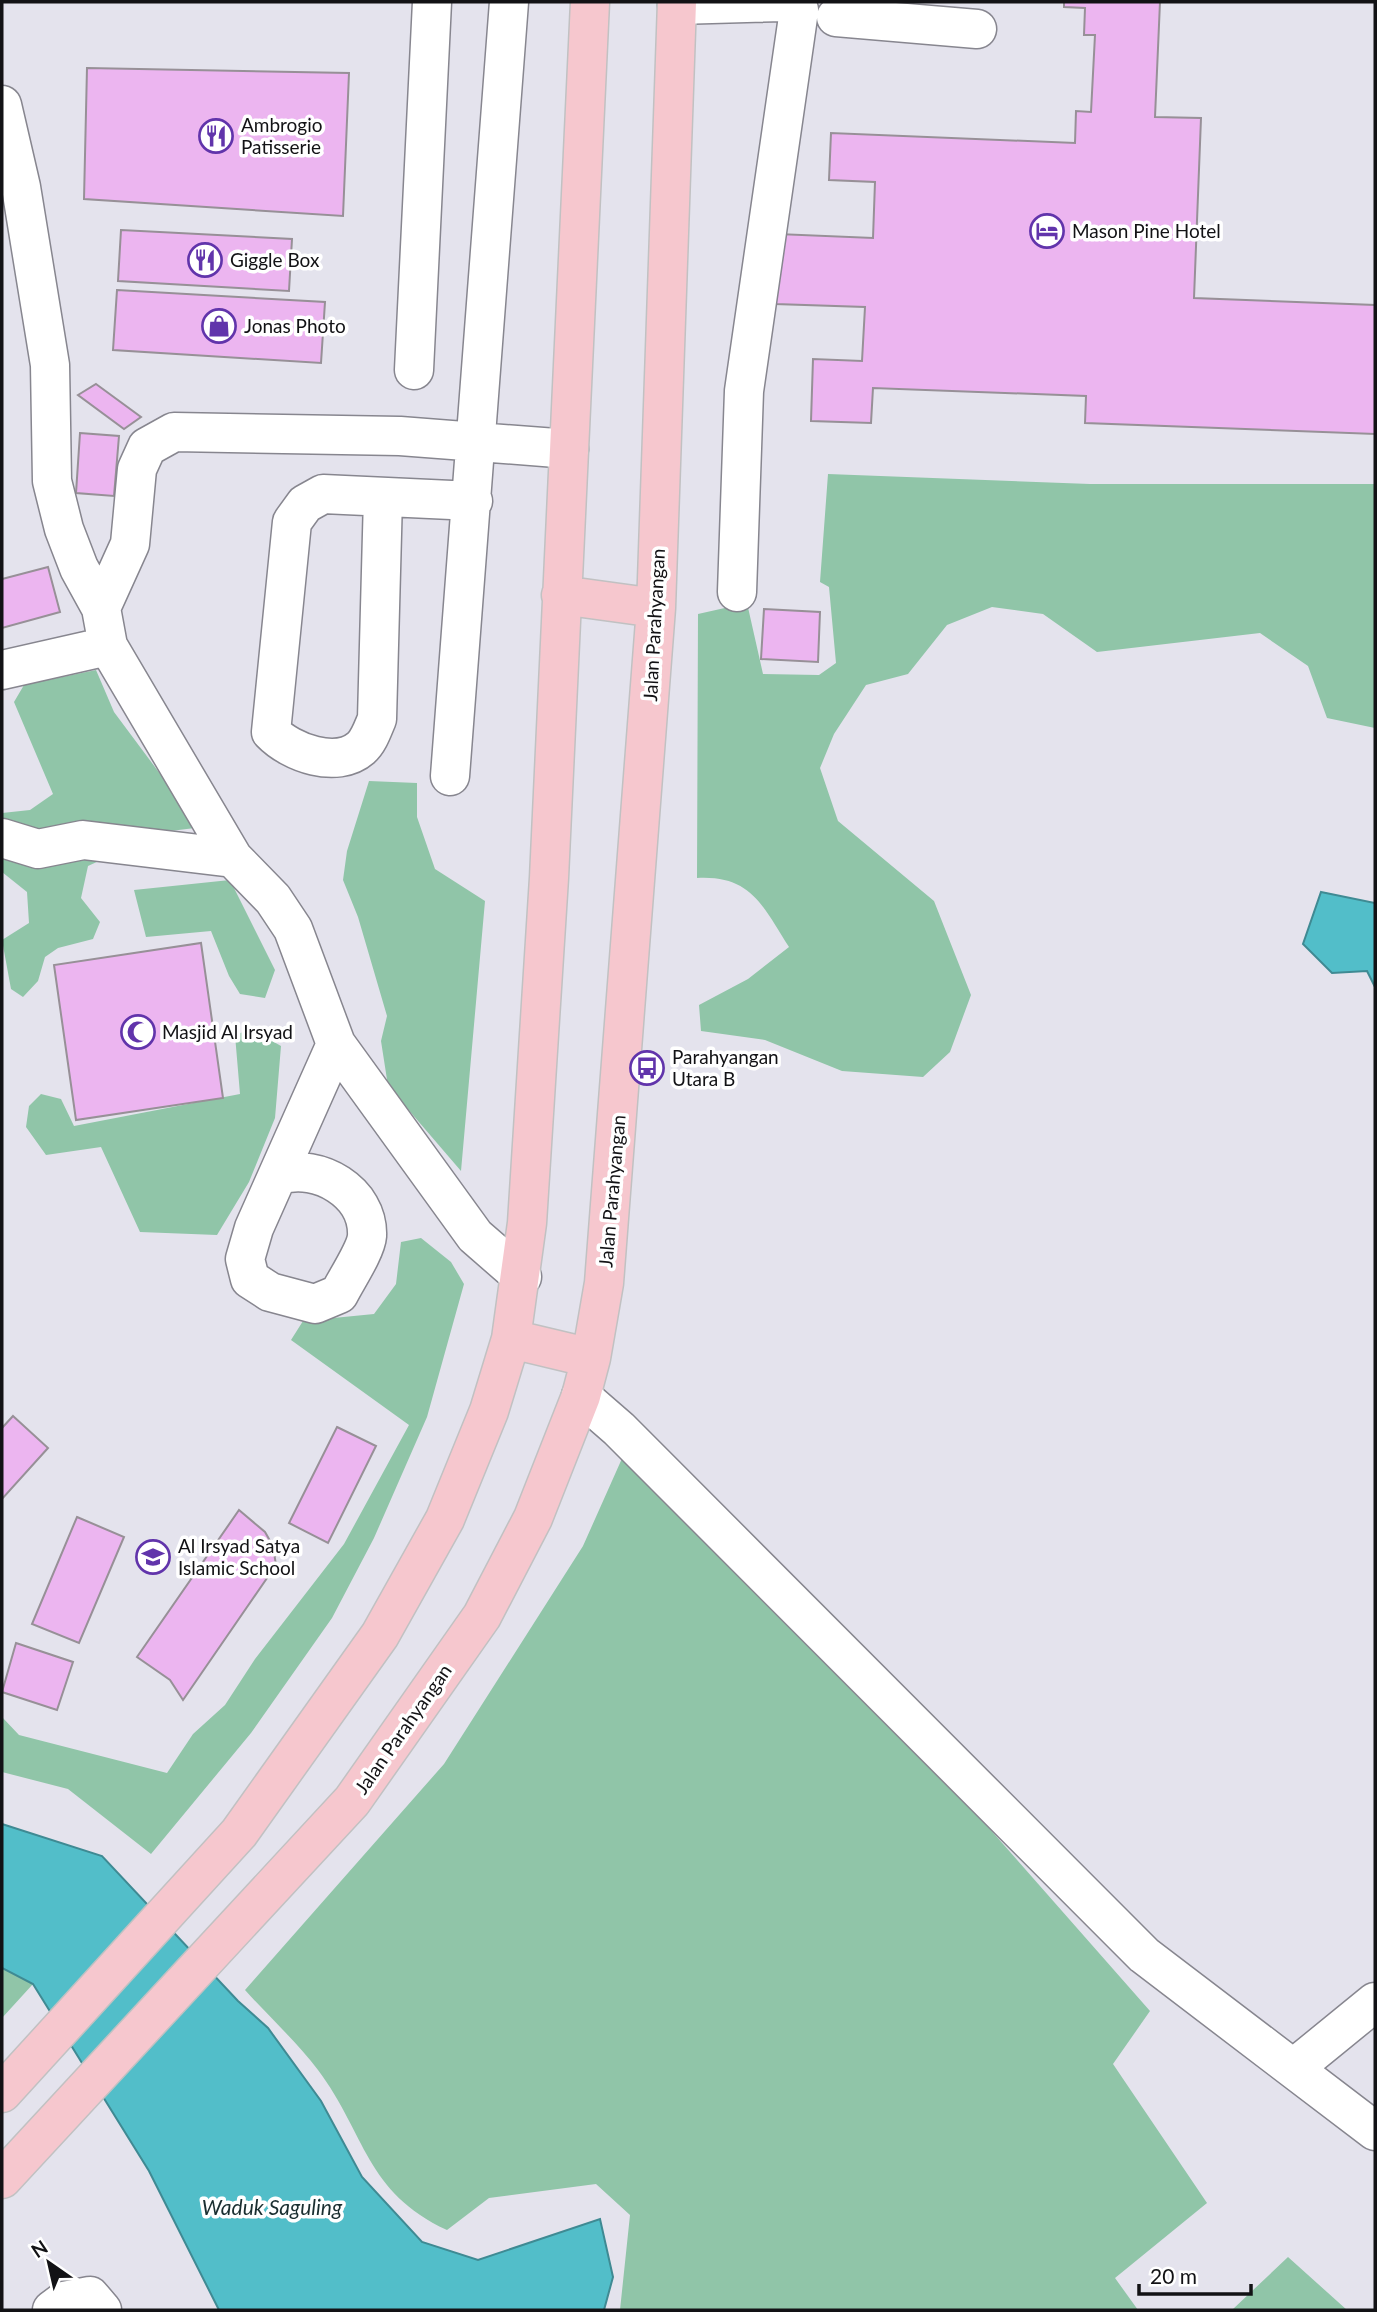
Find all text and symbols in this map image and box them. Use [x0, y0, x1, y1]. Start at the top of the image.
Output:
place label: Ambrogio Patisserie [241, 113, 323, 158]
restaurant icon: Ambrogio Patisserie [197, 117, 235, 155]
hotel icon: Mason Pine Hotel [1028, 212, 1066, 250]
place label: Mason Pine Hotel [1072, 219, 1221, 242]
restaurant icon: Giggle Box [186, 241, 224, 279]
place label: Giggle Box [230, 248, 320, 271]
shop icon: Jonas Photo [200, 307, 238, 345]
place label: Jonas Photo [244, 314, 346, 337]
street label: Jalan Parahyangan [638, 548, 669, 702]
mosque icon: Masjid Al Irsyad [119, 1013, 157, 1051]
place label: Masjid Al Irsyad [162, 1020, 293, 1043]
place label: Parahyangan Utara B [672, 1045, 779, 1090]
bus stop icon: Parahyangan Utara B [628, 1049, 666, 1087]
street label: Jalan Parahyangan [593, 1114, 630, 1268]
place label: Al Irsyad Satya Islamic School [178, 1534, 300, 1579]
school or university icon: Al Irsyad Satya Islamic School [134, 1538, 172, 1576]
street label: Jalan Parahyangan [349, 1659, 456, 1798]
water label: Waduk Saguling [202, 2194, 343, 2219]
north arrow [14, 2228, 84, 2298]
text: N [27, 2235, 52, 2262]
scale bar [1139, 2252, 1251, 2296]
text: 20 m [1150, 2263, 1197, 2288]

